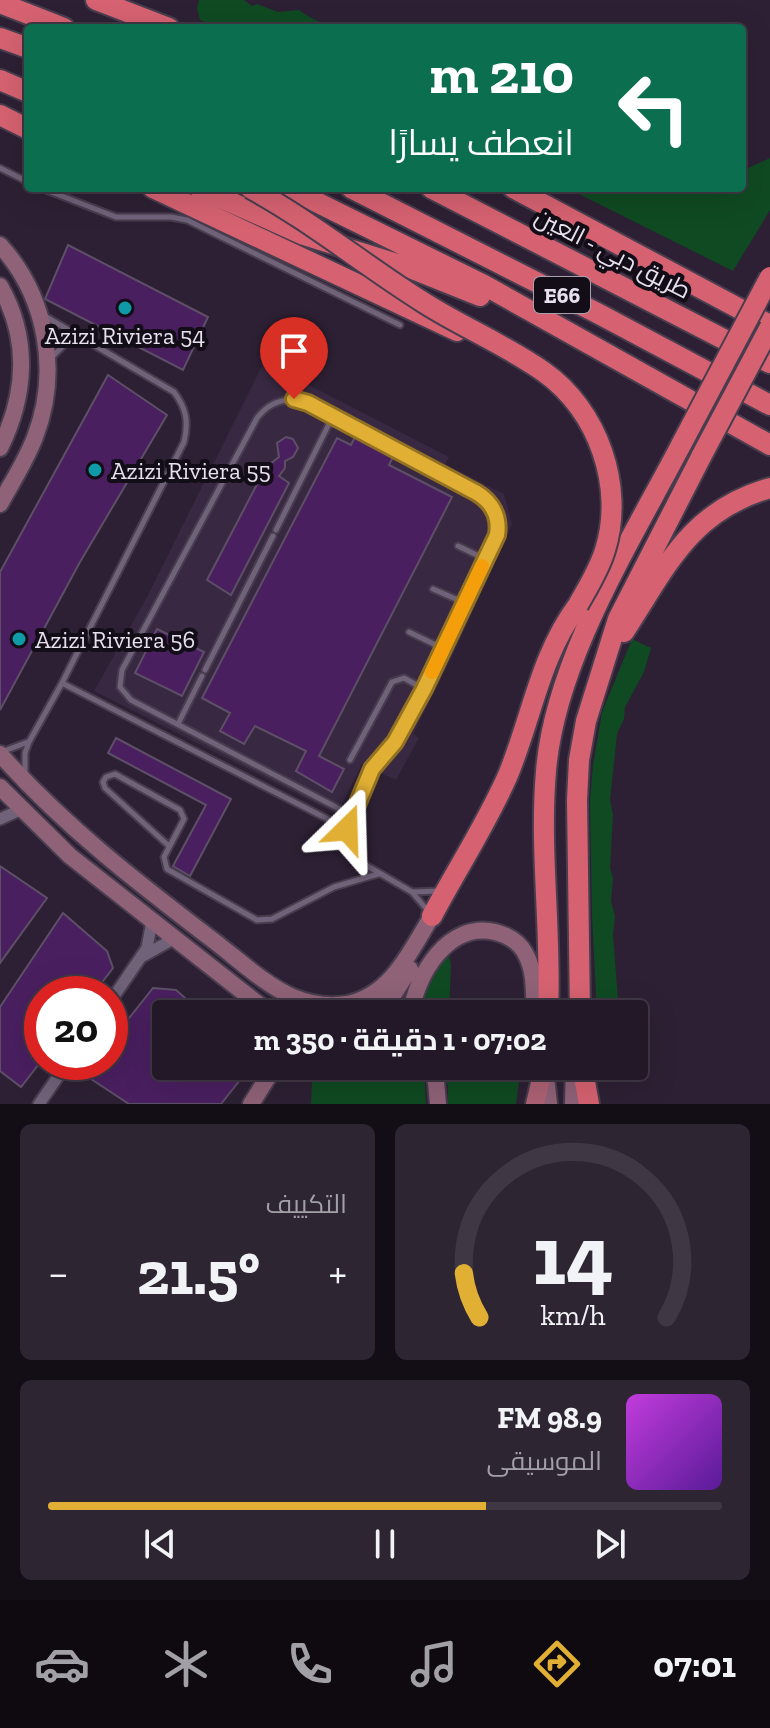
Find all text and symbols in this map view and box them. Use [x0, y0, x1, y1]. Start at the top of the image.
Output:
text: 210 m [430, 40, 574, 107]
icon: left [602, 56, 706, 160]
text: انعطف يسارًا [388, 121, 574, 164]
street label: طريق دبي - العين [528, 201, 696, 309]
road number: E66 [534, 277, 590, 313]
marker: Azizi Riviera 54 [116, 299, 134, 317]
pin [260, 317, 328, 399]
place label: Azizi Riviera 54 [45, 321, 205, 350]
icon: arrive [272, 329, 316, 373]
place label: Azizi Riviera 55 [111, 456, 271, 485]
marker: Azizi Riviera 55 [86, 461, 104, 479]
place label: Azizi Riviera 56 [35, 625, 195, 654]
marker: Azizi Riviera 56 [10, 630, 28, 648]
position arrow [305, 787, 389, 871]
speed limit sign: 20 [24, 976, 128, 1080]
text: 07:02 · 1 دقيقة · 350 m [254, 1022, 546, 1058]
text: التكييف [265, 1188, 347, 1220]
text: 14 [532, 1205, 613, 1305]
text: 21.5° [137, 1237, 260, 1309]
text: − [48, 1246, 69, 1299]
text: + [328, 1246, 347, 1299]
text: km/h [540, 1298, 605, 1332]
text: 98.9 FM [497, 1400, 602, 1436]
text: الموسيقى [487, 1445, 602, 1477]
icon: previous [138, 1522, 182, 1566]
icon: pause [363, 1522, 407, 1566]
icon: next [588, 1522, 632, 1566]
icon: car [34, 1636, 90, 1692]
icon: climate [158, 1636, 214, 1692]
icon: phone [282, 1636, 338, 1692]
icon: music [406, 1636, 462, 1692]
icon: directions [529, 1636, 585, 1692]
text: 07:01 [653, 1643, 736, 1686]

